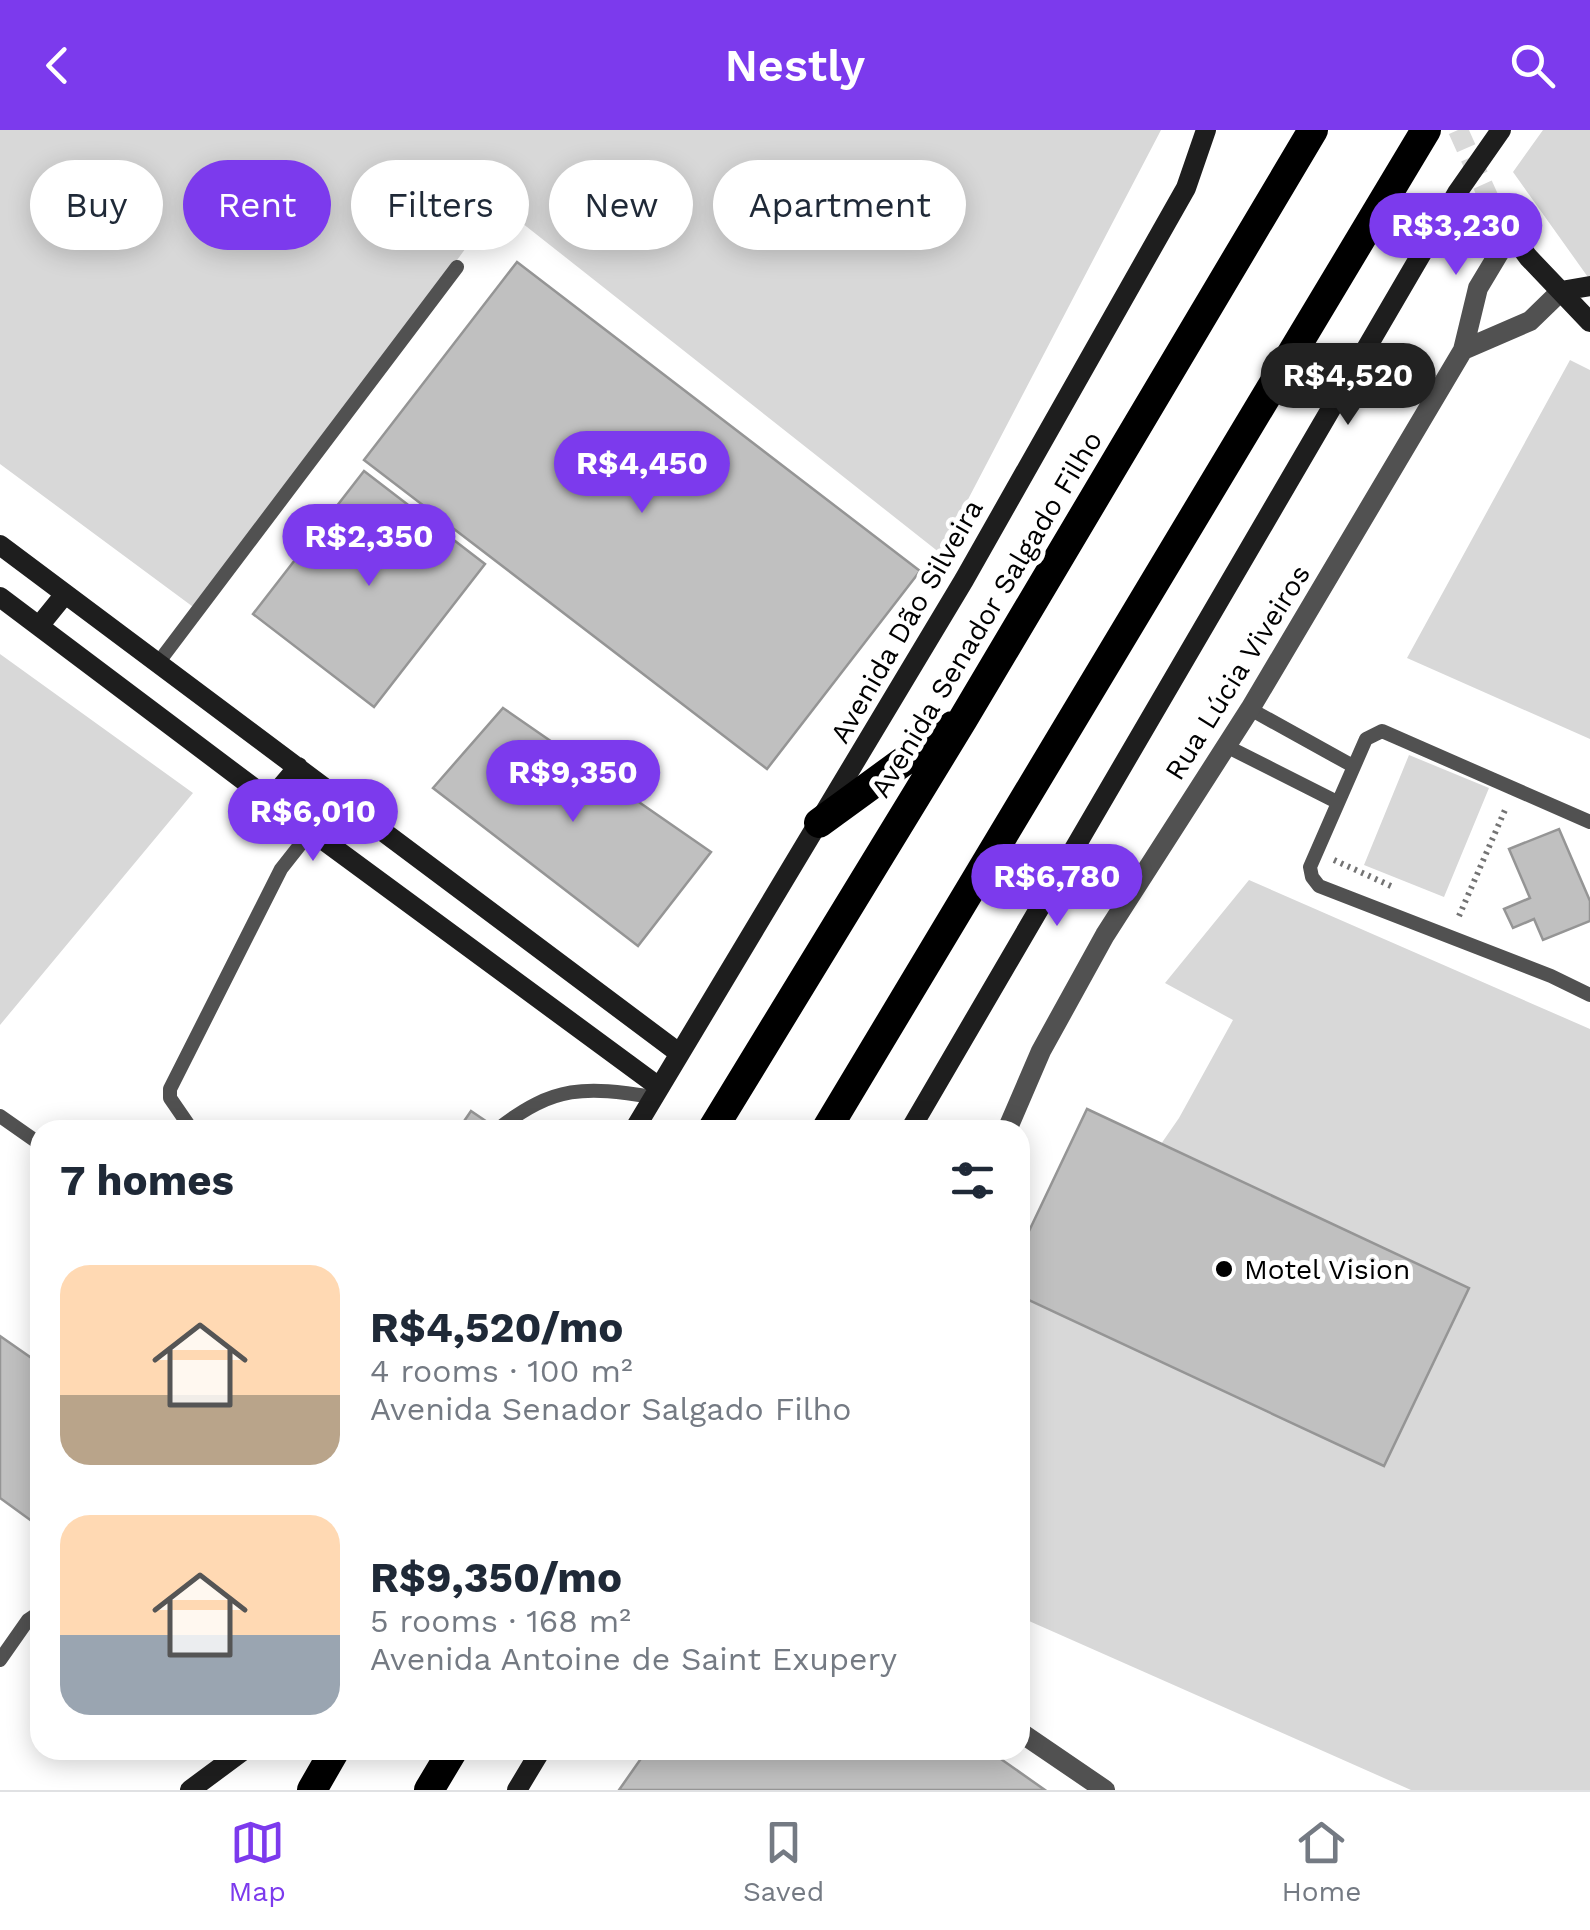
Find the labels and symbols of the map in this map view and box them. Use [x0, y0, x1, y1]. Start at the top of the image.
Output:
pin: R$3,230 [1364, 193, 1548, 278]
pin: R$4,520 [1256, 343, 1440, 428]
street label: Avenida Senador Salgado Filho [864, 425, 1109, 803]
pin: R$4,450 [550, 431, 734, 516]
street label: Avenida Dão Silveira [823, 493, 990, 749]
pin: R$2,350 [277, 504, 461, 589]
street label: Rua Lúcia Viveiros [1158, 559, 1317, 786]
pin: R$9,350 [481, 740, 665, 825]
pin: R$6,010 [221, 779, 405, 864]
pin: R$6,780 [965, 844, 1149, 929]
place label: Motel Vision [1244, 1253, 1410, 1286]
marker: Motel Vision [1213, 1258, 1235, 1280]

